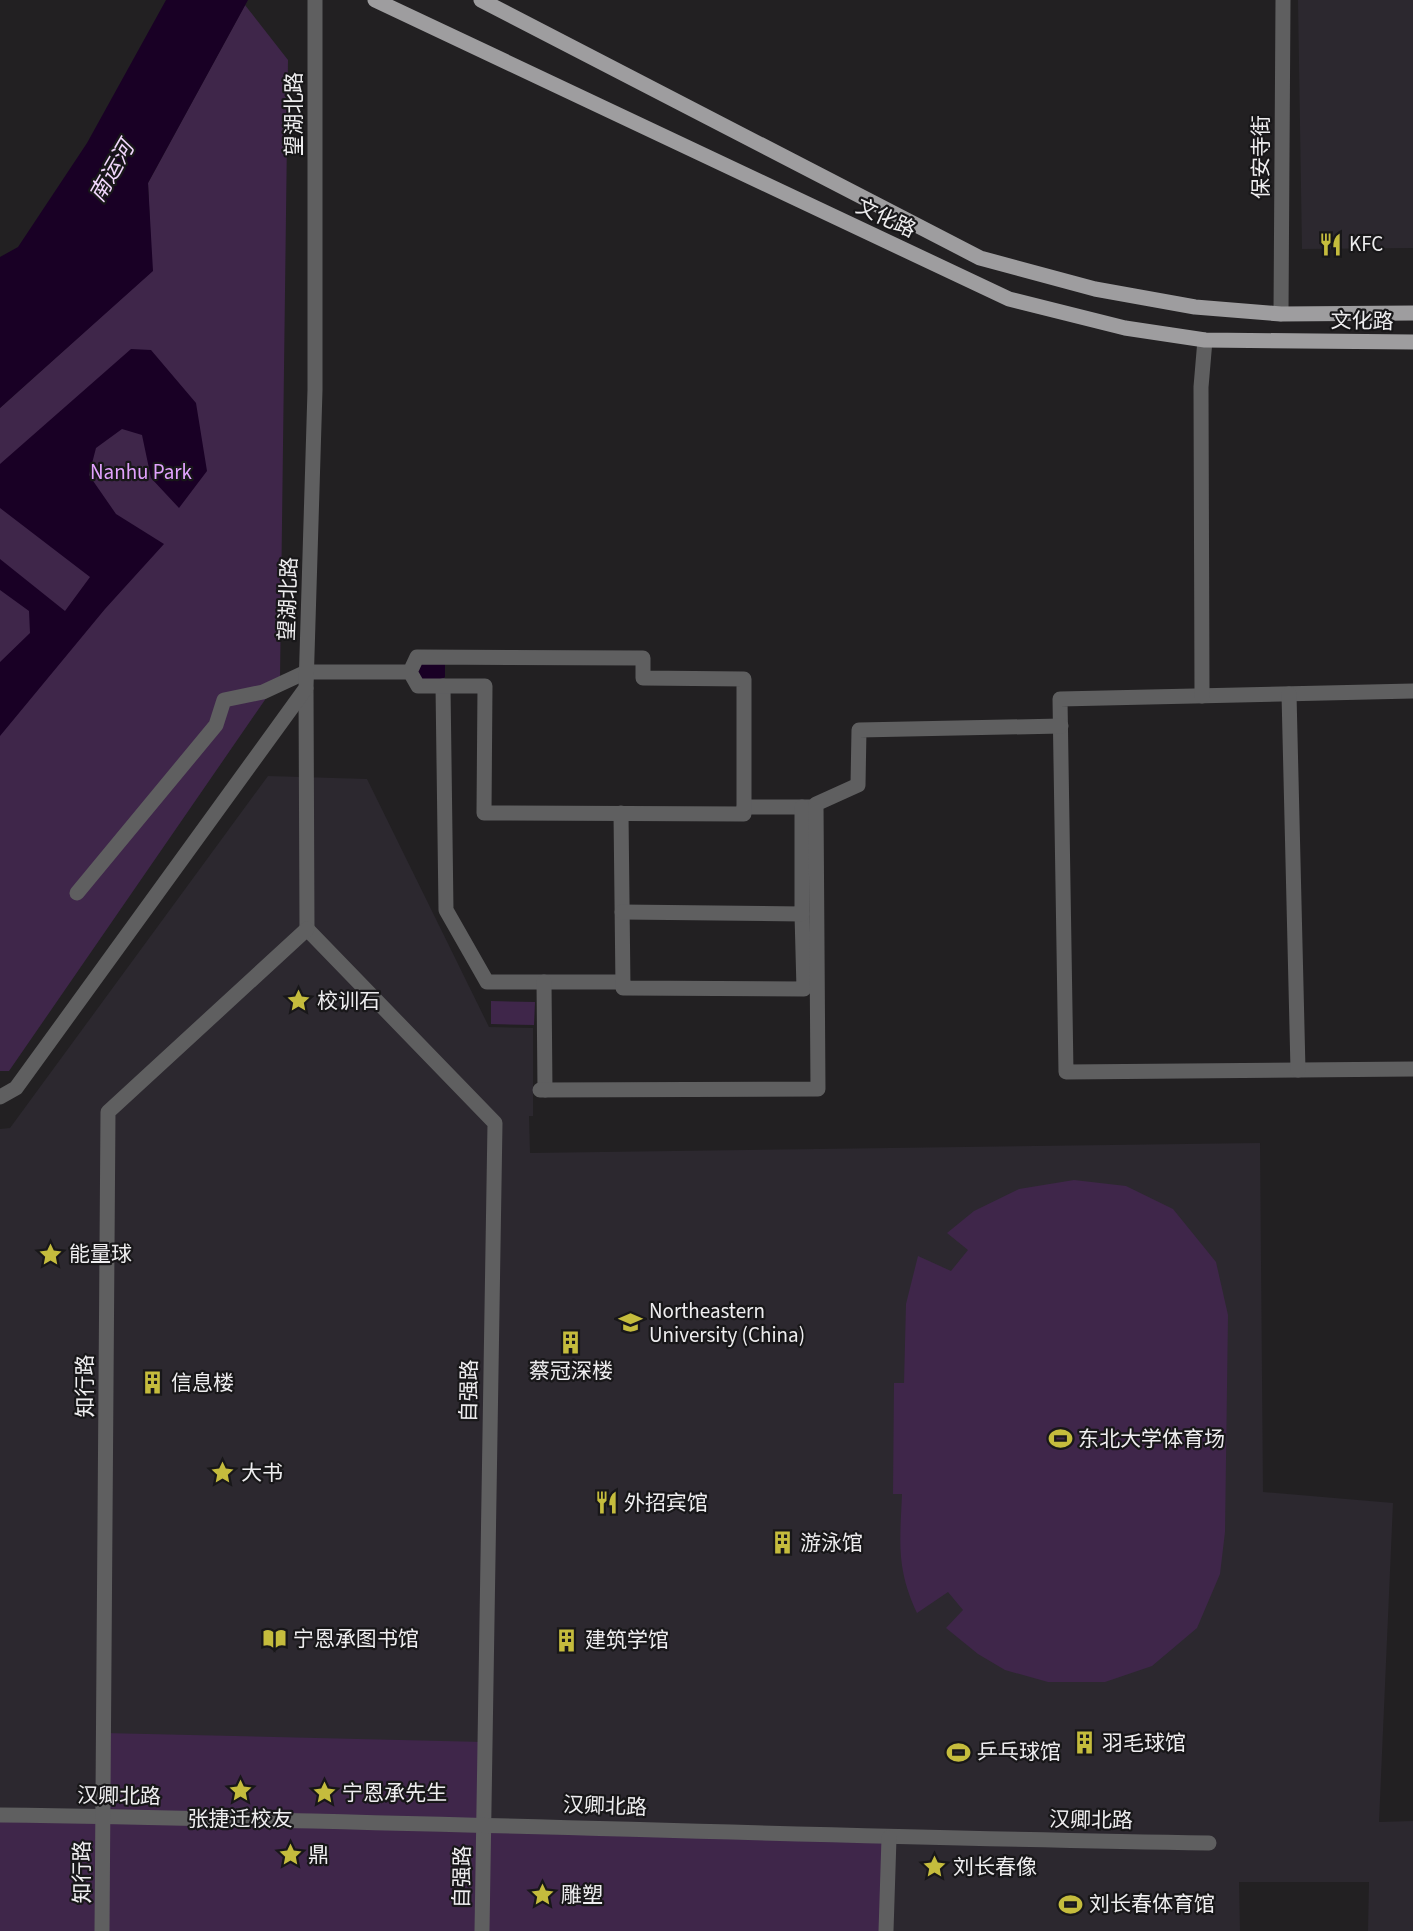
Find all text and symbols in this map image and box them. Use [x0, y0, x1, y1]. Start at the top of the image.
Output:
street label: 望湖北路 [279, 72, 309, 156]
street label: 保安寺街 [1246, 115, 1276, 199]
water label: 南运河 [82, 131, 144, 208]
street label: 文化路 [851, 191, 921, 245]
place label: KFC [1349, 229, 1383, 259]
restaurant icon: KFC [1318, 231, 1344, 257]
street label: 文化路 [1330, 305, 1394, 337]
park label: Nanhu Park [90, 457, 193, 487]
street label: 望湖北路 [272, 557, 304, 641]
place label: 校训石 [317, 986, 380, 1016]
place icon: 校训石 [286, 988, 312, 1014]
place label: 能量球 [69, 1239, 132, 1269]
place icon: 能量球 [38, 1241, 64, 1267]
place label: Northeastern University (China) [649, 1296, 805, 1350]
school or university icon: Northeastern University (China) [618, 1310, 644, 1336]
building icon: 蔡冠深楼 [558, 1330, 584, 1356]
street label: 知行路 [70, 1355, 100, 1418]
place label: 蔡冠深楼 [529, 1356, 613, 1386]
street label: 自强路 [453, 1359, 485, 1423]
place label: 信息楼 [171, 1368, 234, 1398]
building icon: 信息楼 [140, 1370, 166, 1396]
place label: 东北大学体育场 [1078, 1424, 1225, 1454]
sports icon: 东北大学体育场 [1047, 1426, 1073, 1452]
place label: 大书 [241, 1458, 283, 1488]
place icon: 大书 [210, 1460, 236, 1486]
place label: 外招宾馆 [624, 1488, 708, 1518]
restaurant icon: 外招宾馆 [593, 1490, 619, 1516]
place label: 游泳馆 [800, 1528, 863, 1558]
building icon: 游泳馆 [769, 1530, 795, 1556]
place label: 宁恩承图书馆 [293, 1624, 419, 1654]
place label: 建筑学馆 [585, 1625, 669, 1655]
library icon: 宁恩承图书馆 [262, 1626, 288, 1652]
building icon: 建筑学馆 [554, 1627, 580, 1653]
place label: 羽毛球馆 [1102, 1728, 1186, 1758]
building icon: 羽毛球馆 [1071, 1730, 1097, 1756]
place label: 乒乓球馆 [977, 1737, 1061, 1767]
sports icon: 乒乓球馆 [946, 1739, 972, 1765]
place icon: 张捷迁校友 [227, 1778, 253, 1804]
place label: 宁恩承先生 [342, 1778, 447, 1808]
street label: 汉卿北路 [77, 1780, 161, 1812]
place icon: 宁恩承先生 [311, 1780, 337, 1806]
street label: 汉卿北路 [563, 1790, 647, 1822]
place label: 张捷迁校友 [188, 1804, 293, 1834]
street label: 汉卿北路 [1049, 1804, 1133, 1836]
place label: 鼎 [308, 1840, 329, 1870]
street label: 知行路 [67, 1841, 97, 1904]
place icon: 鼎 [277, 1842, 303, 1868]
street label: 自强路 [446, 1845, 478, 1909]
place label: 刘长春像 [953, 1852, 1037, 1882]
place icon: 刘长春像 [922, 1854, 948, 1880]
place label: 雕塑 [561, 1880, 603, 1910]
place icon: 雕塑 [530, 1882, 556, 1908]
place label: 刘长春体育馆 [1089, 1889, 1215, 1919]
sports icon: 刘长春体育馆 [1058, 1891, 1084, 1917]

